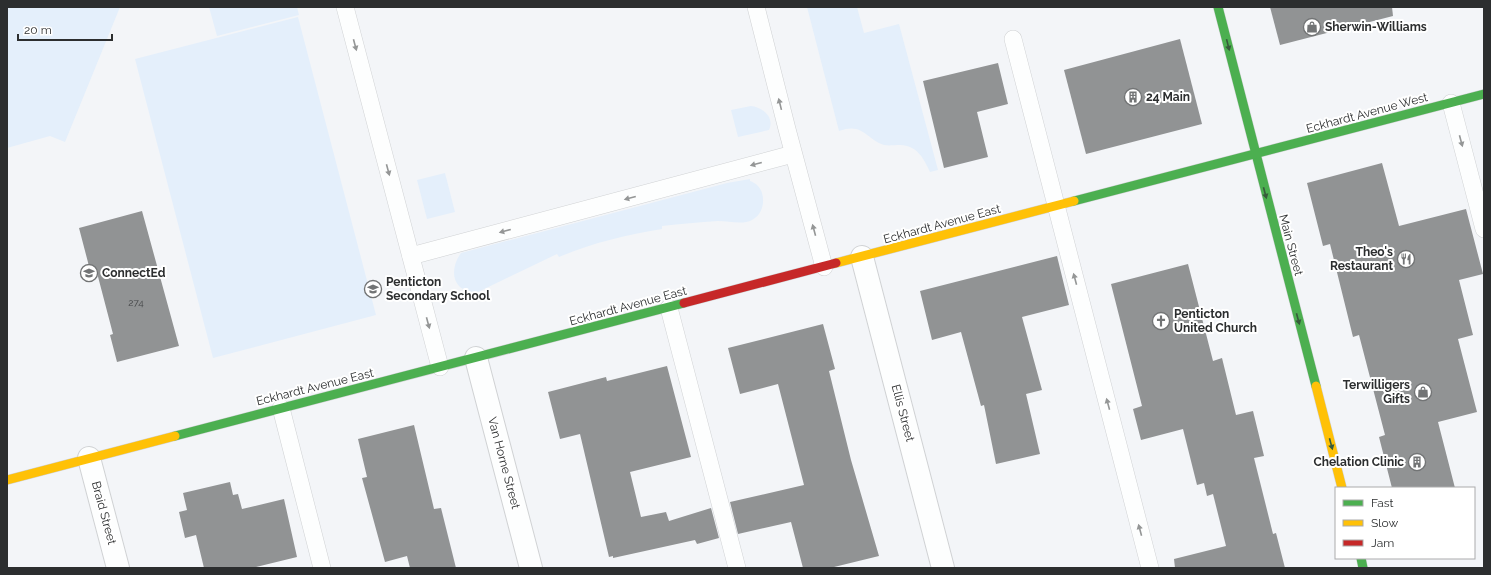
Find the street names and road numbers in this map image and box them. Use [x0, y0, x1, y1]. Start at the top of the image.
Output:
street label: Eckhardt Avenue West [1305, 90, 1429, 136]
street label: Eckhardt Avenue East [882, 202, 1002, 246]
street label: Main Street [1276, 213, 1306, 277]
street label: Eckhardt Avenue East [568, 284, 688, 328]
street label: Eckhardt Avenue East [255, 366, 375, 408]
street label: Ellis Street [889, 383, 917, 443]
street label: Van Horne Street [485, 415, 523, 511]
street label: Braid Street [89, 480, 119, 546]

